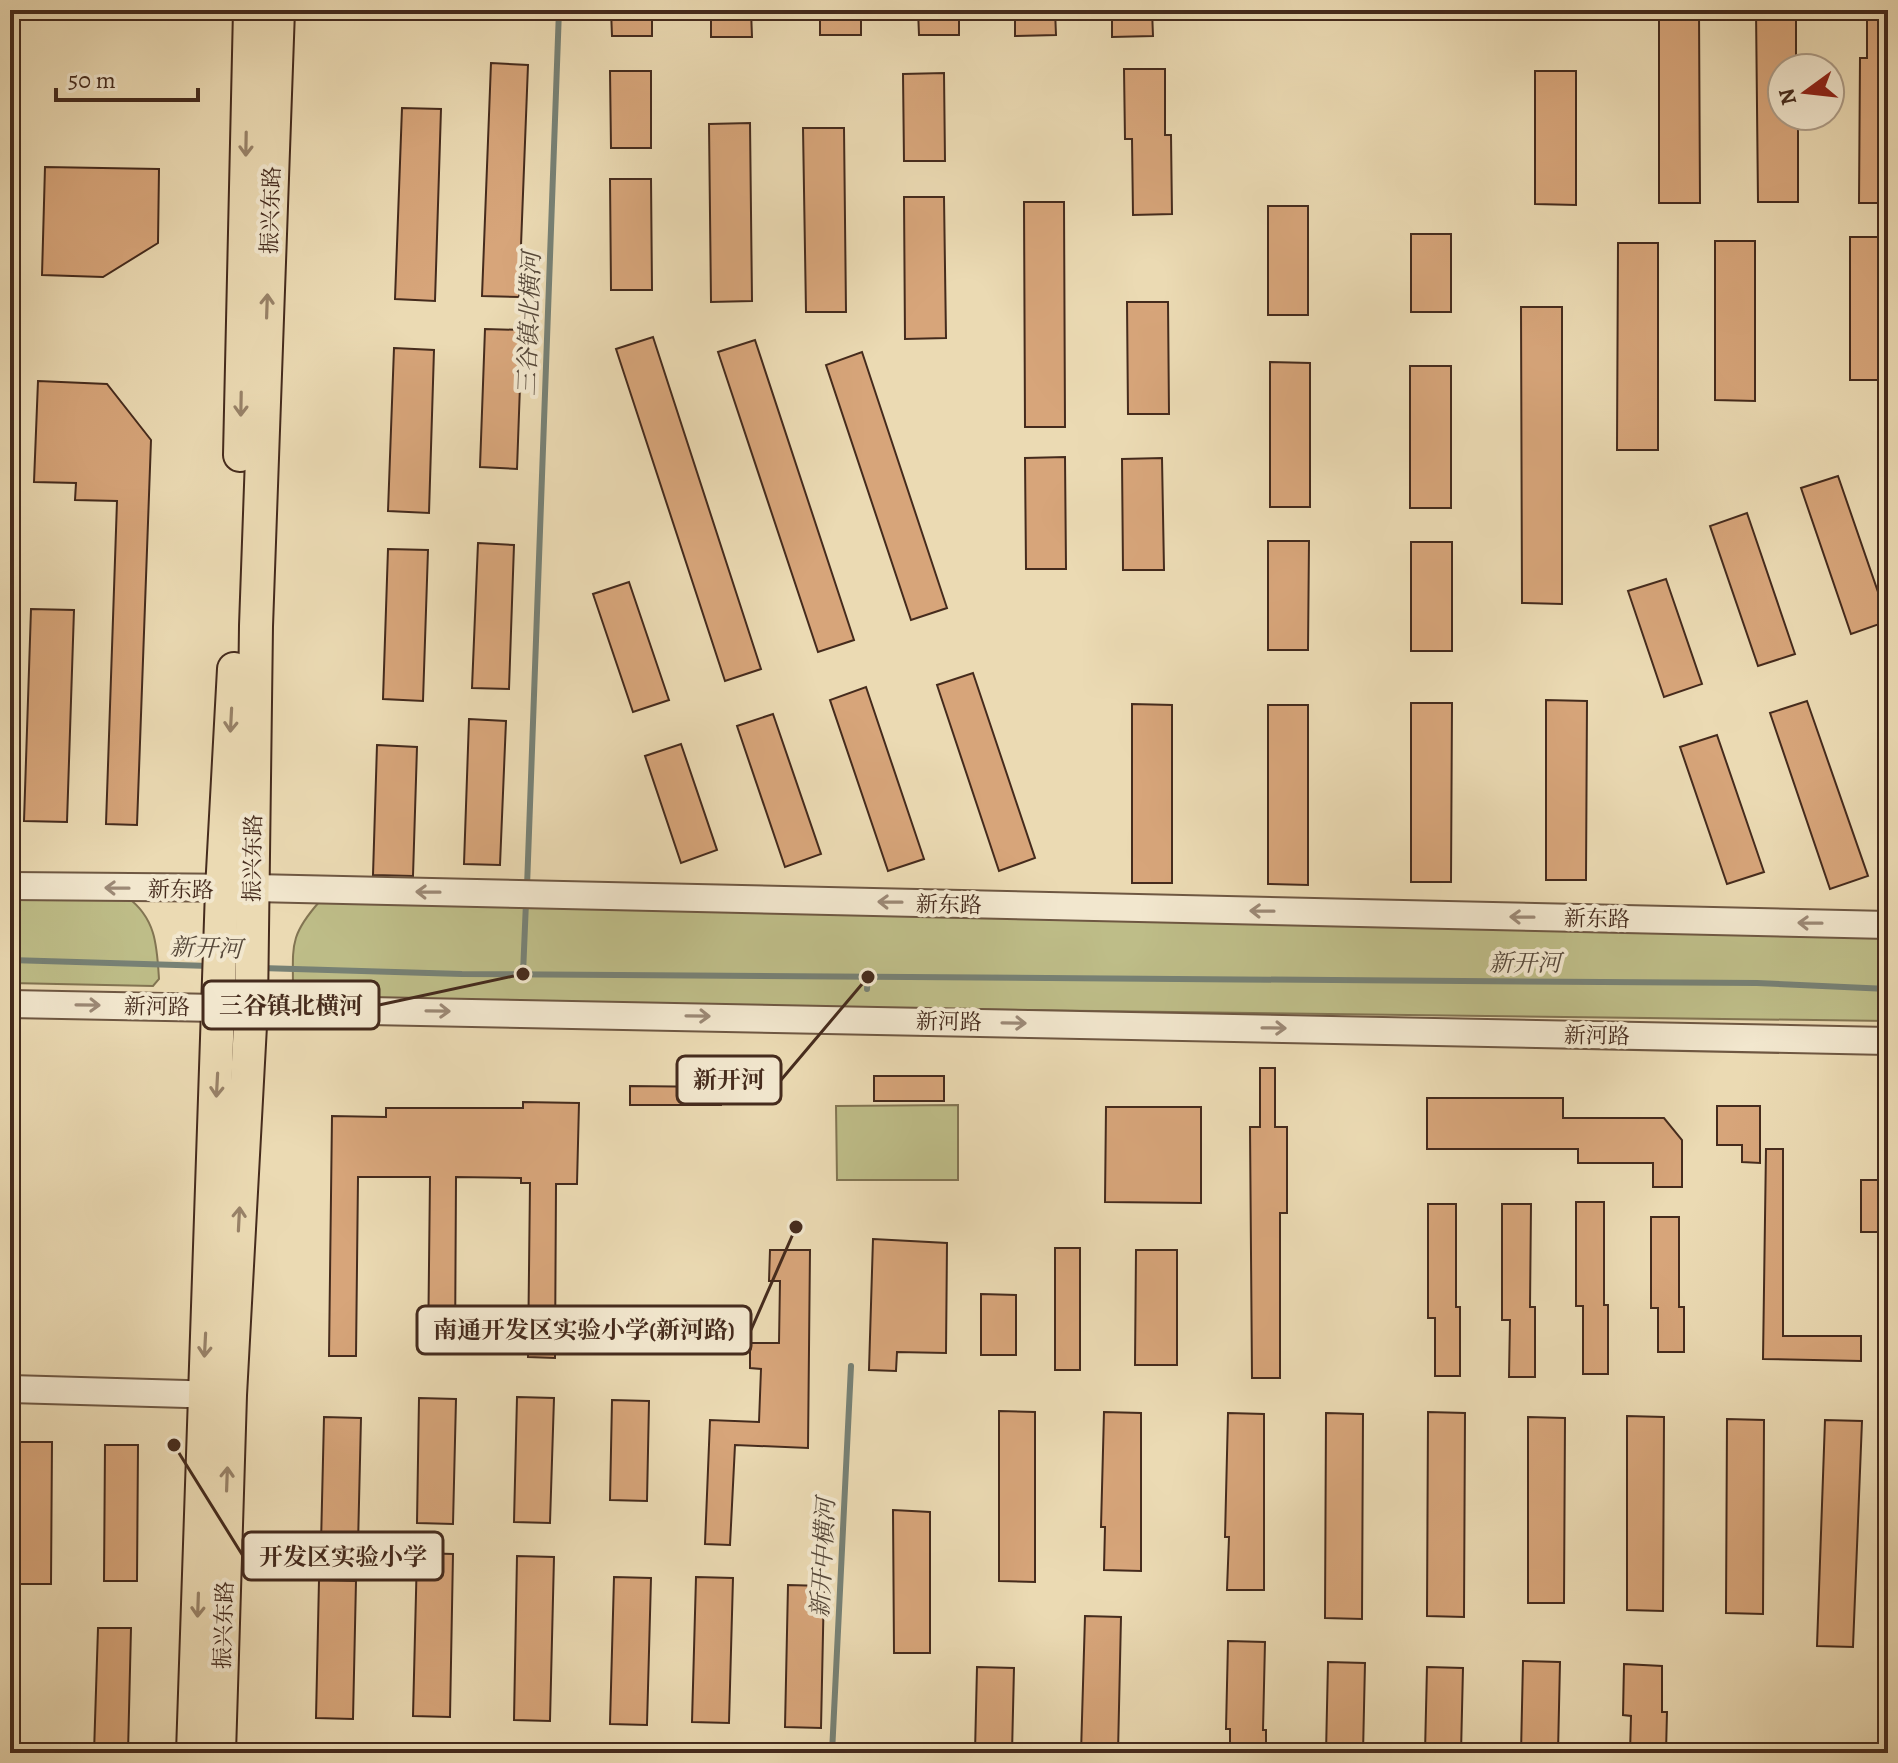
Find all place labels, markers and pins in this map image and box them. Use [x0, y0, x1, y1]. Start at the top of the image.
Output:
callout: 三谷镇北横河 [203, 981, 379, 1029]
callout: 新开河 [677, 1056, 781, 1104]
callout: 南通开发区实验小学(新河路) [417, 1306, 751, 1354]
callout: 开发区实验小学 [243, 1532, 443, 1580]

